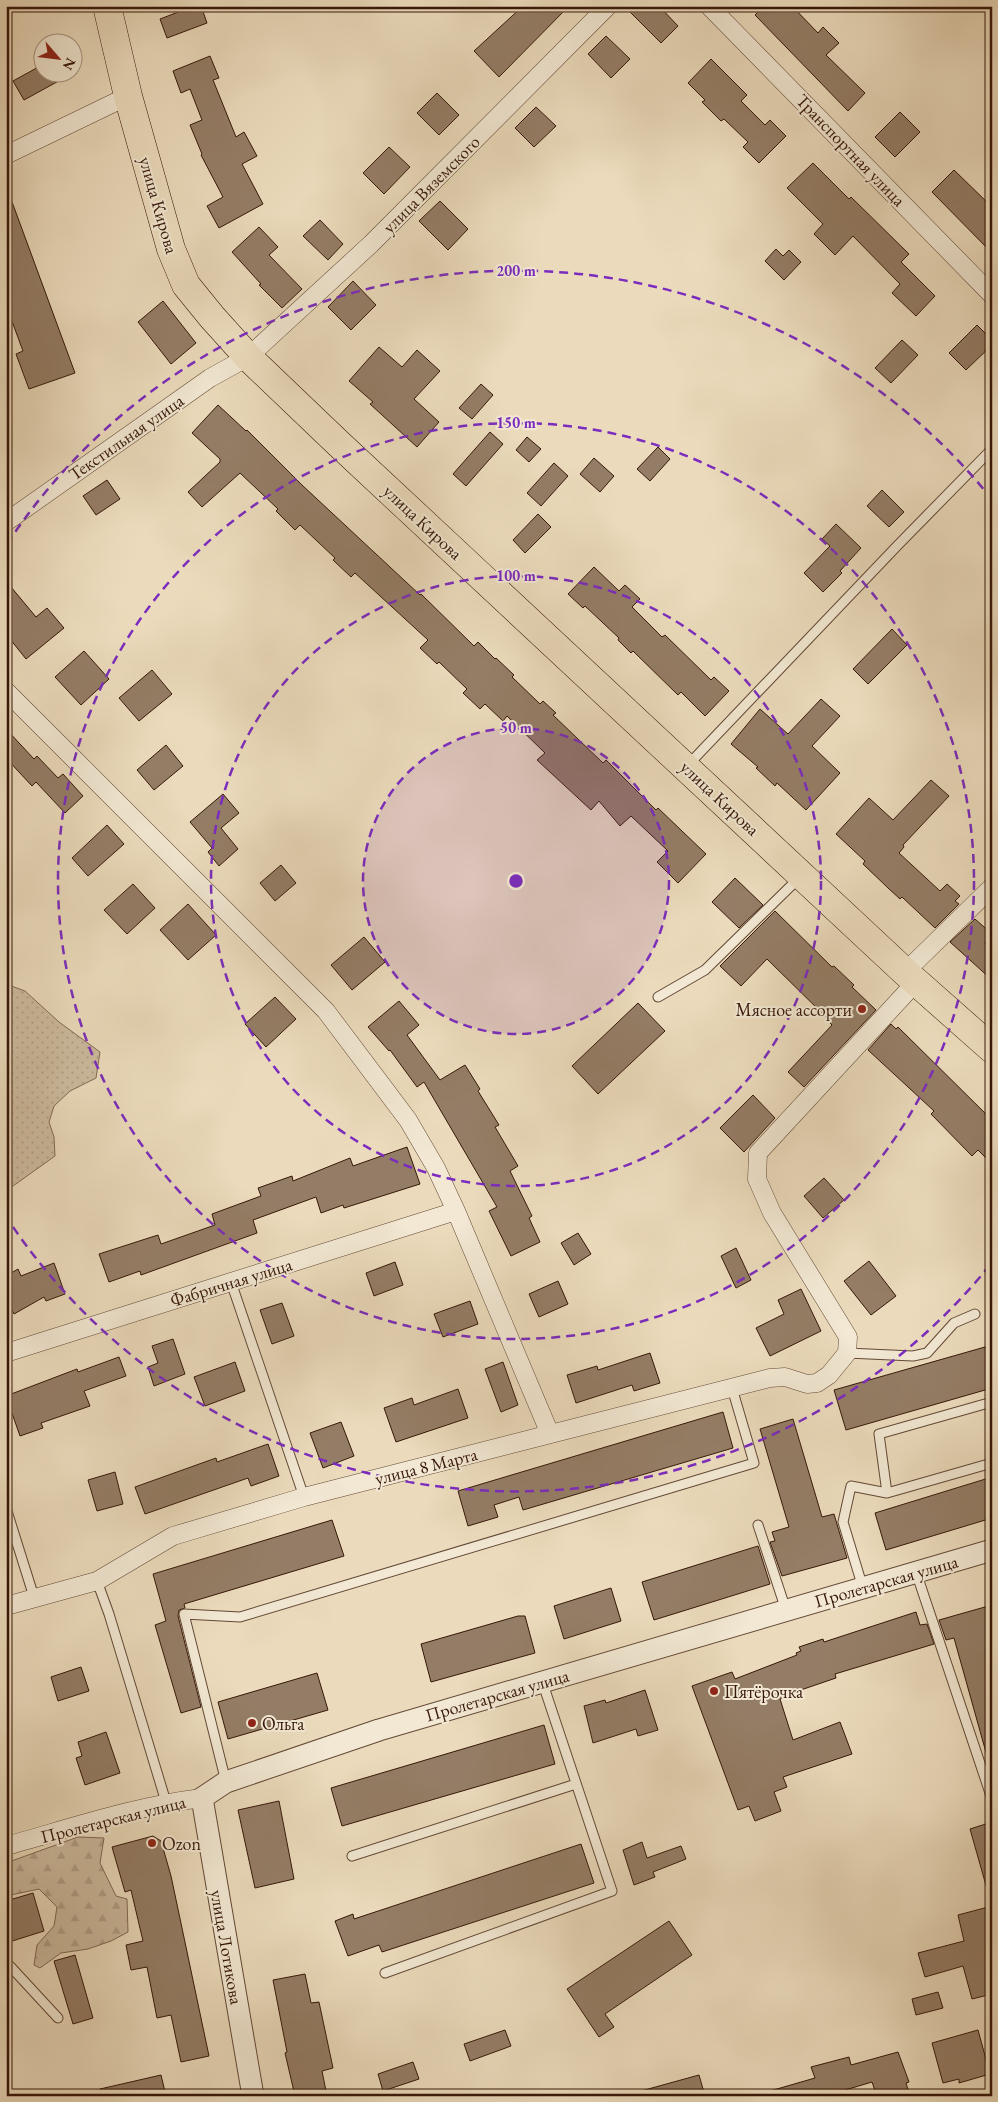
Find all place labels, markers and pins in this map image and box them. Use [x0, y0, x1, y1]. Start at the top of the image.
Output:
centre of rings [507, 872, 525, 890]
place label: Мясное ассорти [736, 998, 852, 1021]
marker: Мясное ассорти [856, 1003, 868, 1015]
place label: Пятёрочка [724, 1680, 804, 1703]
marker: Пятёрочка [708, 1685, 720, 1697]
place label: Ольга [262, 1712, 305, 1735]
marker: Ольга [246, 1717, 258, 1729]
place label: Ozon [162, 1832, 201, 1855]
marker: Ozon [146, 1837, 158, 1849]

